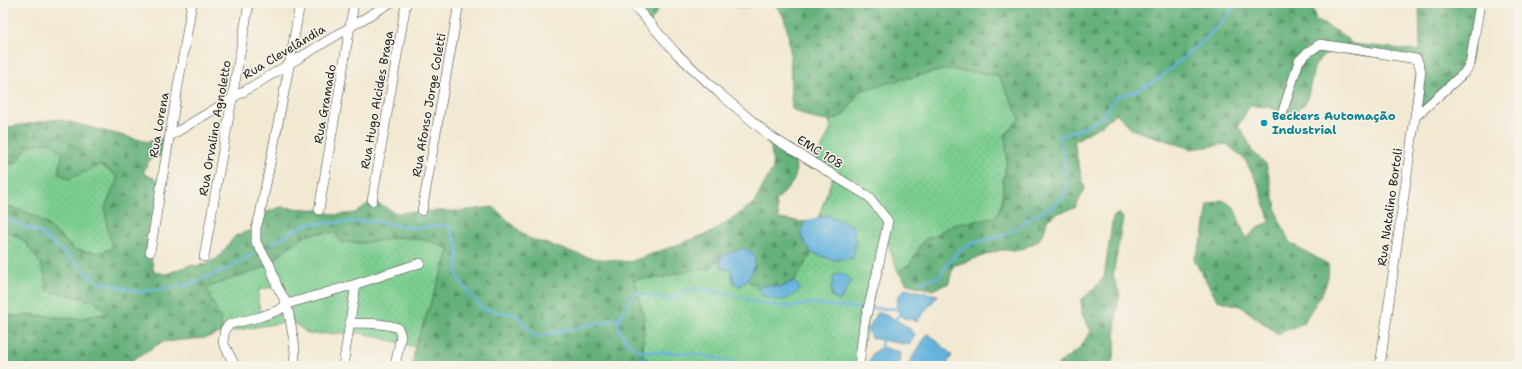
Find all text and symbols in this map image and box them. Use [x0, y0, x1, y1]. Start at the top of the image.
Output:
street label: Rua Clevelândia [240, 21, 329, 83]
street label: Rua Hugo Alcides Braga [357, 29, 397, 170]
street label: Rua Afonso Jorge Coletti [408, 32, 450, 178]
street label: Rua Orvalino Agnoletto [195, 59, 235, 197]
street label: Rua Gramado [310, 63, 340, 145]
street label: Rua Lorena [145, 90, 173, 159]
place label: Beckers Automação Industrial [1272, 108, 1396, 138]
marker: Beckers Automação Industrial [1259, 118, 1269, 128]
street label: EMC 108 [794, 132, 846, 172]
street label: Rua Natalino Bortoli [1374, 147, 1406, 267]

